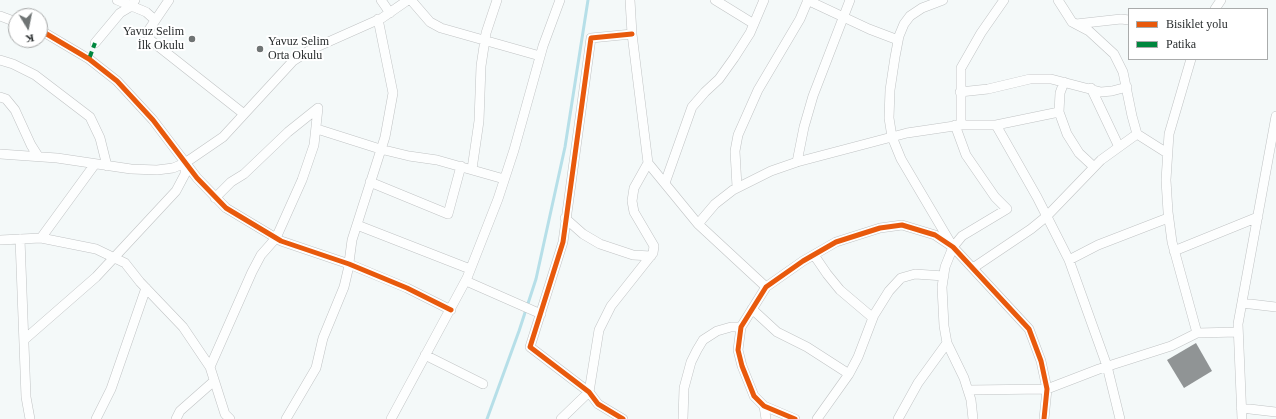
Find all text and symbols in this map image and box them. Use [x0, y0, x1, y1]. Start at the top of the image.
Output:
north arrow [8, 8, 48, 48]
legend [1128, 8, 1268, 60]
text: Bisiklet yolu [1166, 17, 1228, 31]
place label: Yavuz Selim İlk Okulu [123, 25, 184, 53]
text: K [25, 32, 35, 45]
marker: Yavuz Selim İlk Okulu [187, 34, 197, 44]
place label: Yavuz Selim Orta Okulu [268, 35, 329, 63]
text: Patika [1166, 37, 1196, 51]
marker: Yavuz Selim Orta Okulu [255, 44, 265, 54]

